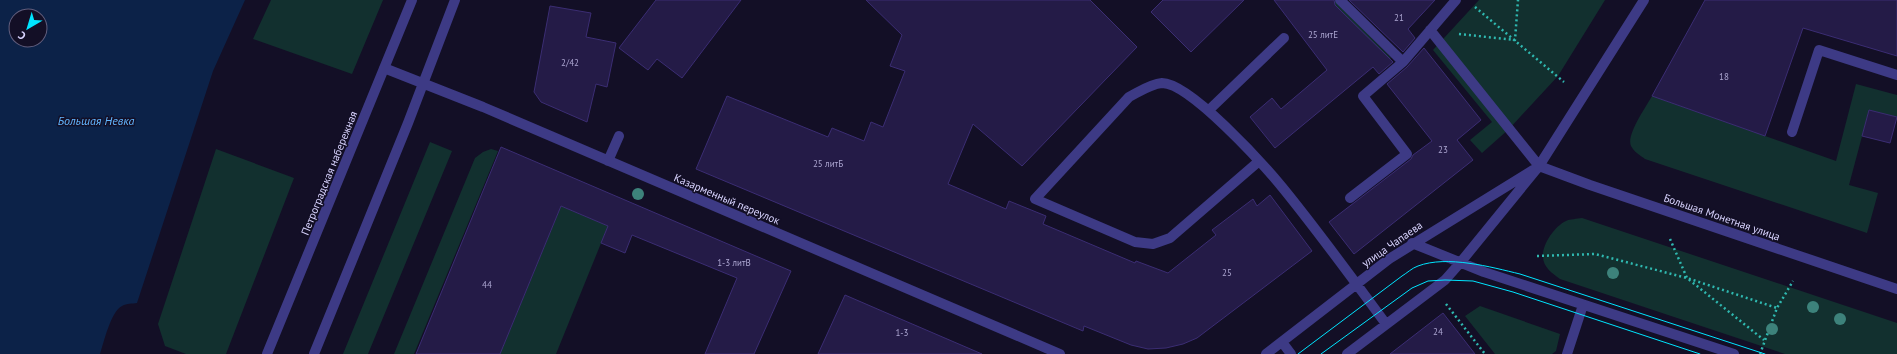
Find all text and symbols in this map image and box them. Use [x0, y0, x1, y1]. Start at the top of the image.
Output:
north arrow [8, 8, 48, 48]
house number: 21 [1394, 12, 1404, 23]
text: С [15, 28, 29, 43]
house number: 25 литЕ [1308, 29, 1338, 40]
house number: 2/42 [561, 57, 579, 68]
house number: 18 [1719, 71, 1729, 82]
street label: Петроградская набережная [298, 109, 360, 237]
water label: Большая Невка [58, 113, 134, 128]
house number: 23 [1438, 144, 1448, 155]
house number: 25 литБ [813, 158, 843, 169]
street label: Казарменный переулок [672, 170, 783, 228]
street label: Большая Монетная улица [1662, 190, 1782, 244]
street label: улица Чапаева [1359, 218, 1425, 270]
house number: 1-3 литВ [717, 257, 751, 268]
house number: 25 [1222, 267, 1232, 278]
house number: 44 [482, 279, 492, 290]
house number: 24 [1433, 326, 1443, 337]
house number: 1-3 [895, 327, 909, 338]

